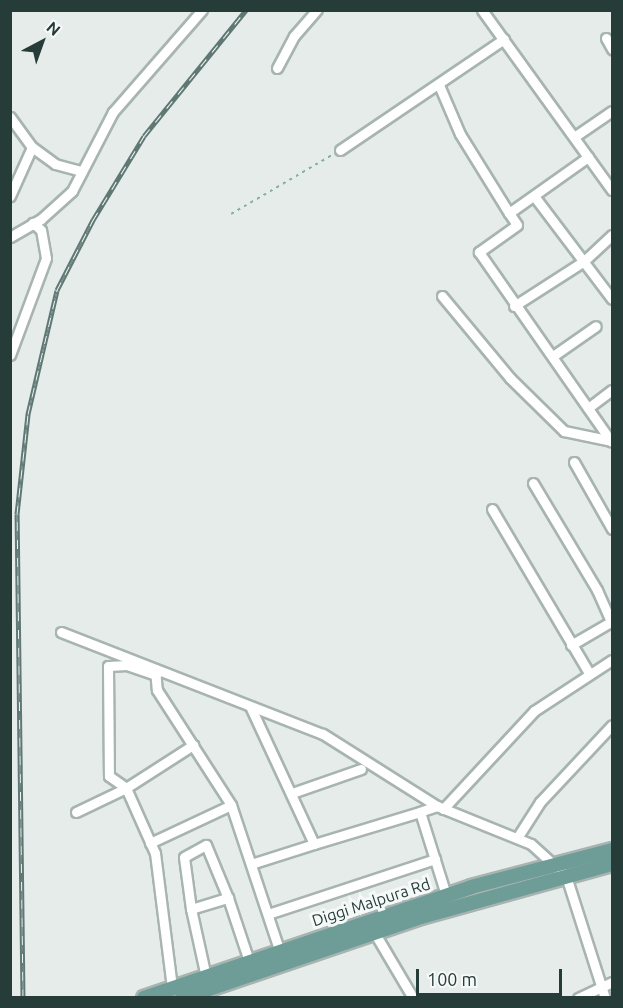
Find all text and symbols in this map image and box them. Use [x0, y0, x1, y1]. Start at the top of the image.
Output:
north arrow [12, 12, 72, 72]
text: N [43, 18, 64, 39]
street label: Diggi Malpura Rd [309, 874, 433, 930]
scale bar [419, 957, 564, 995]
text: 100 m [427, 969, 477, 989]

